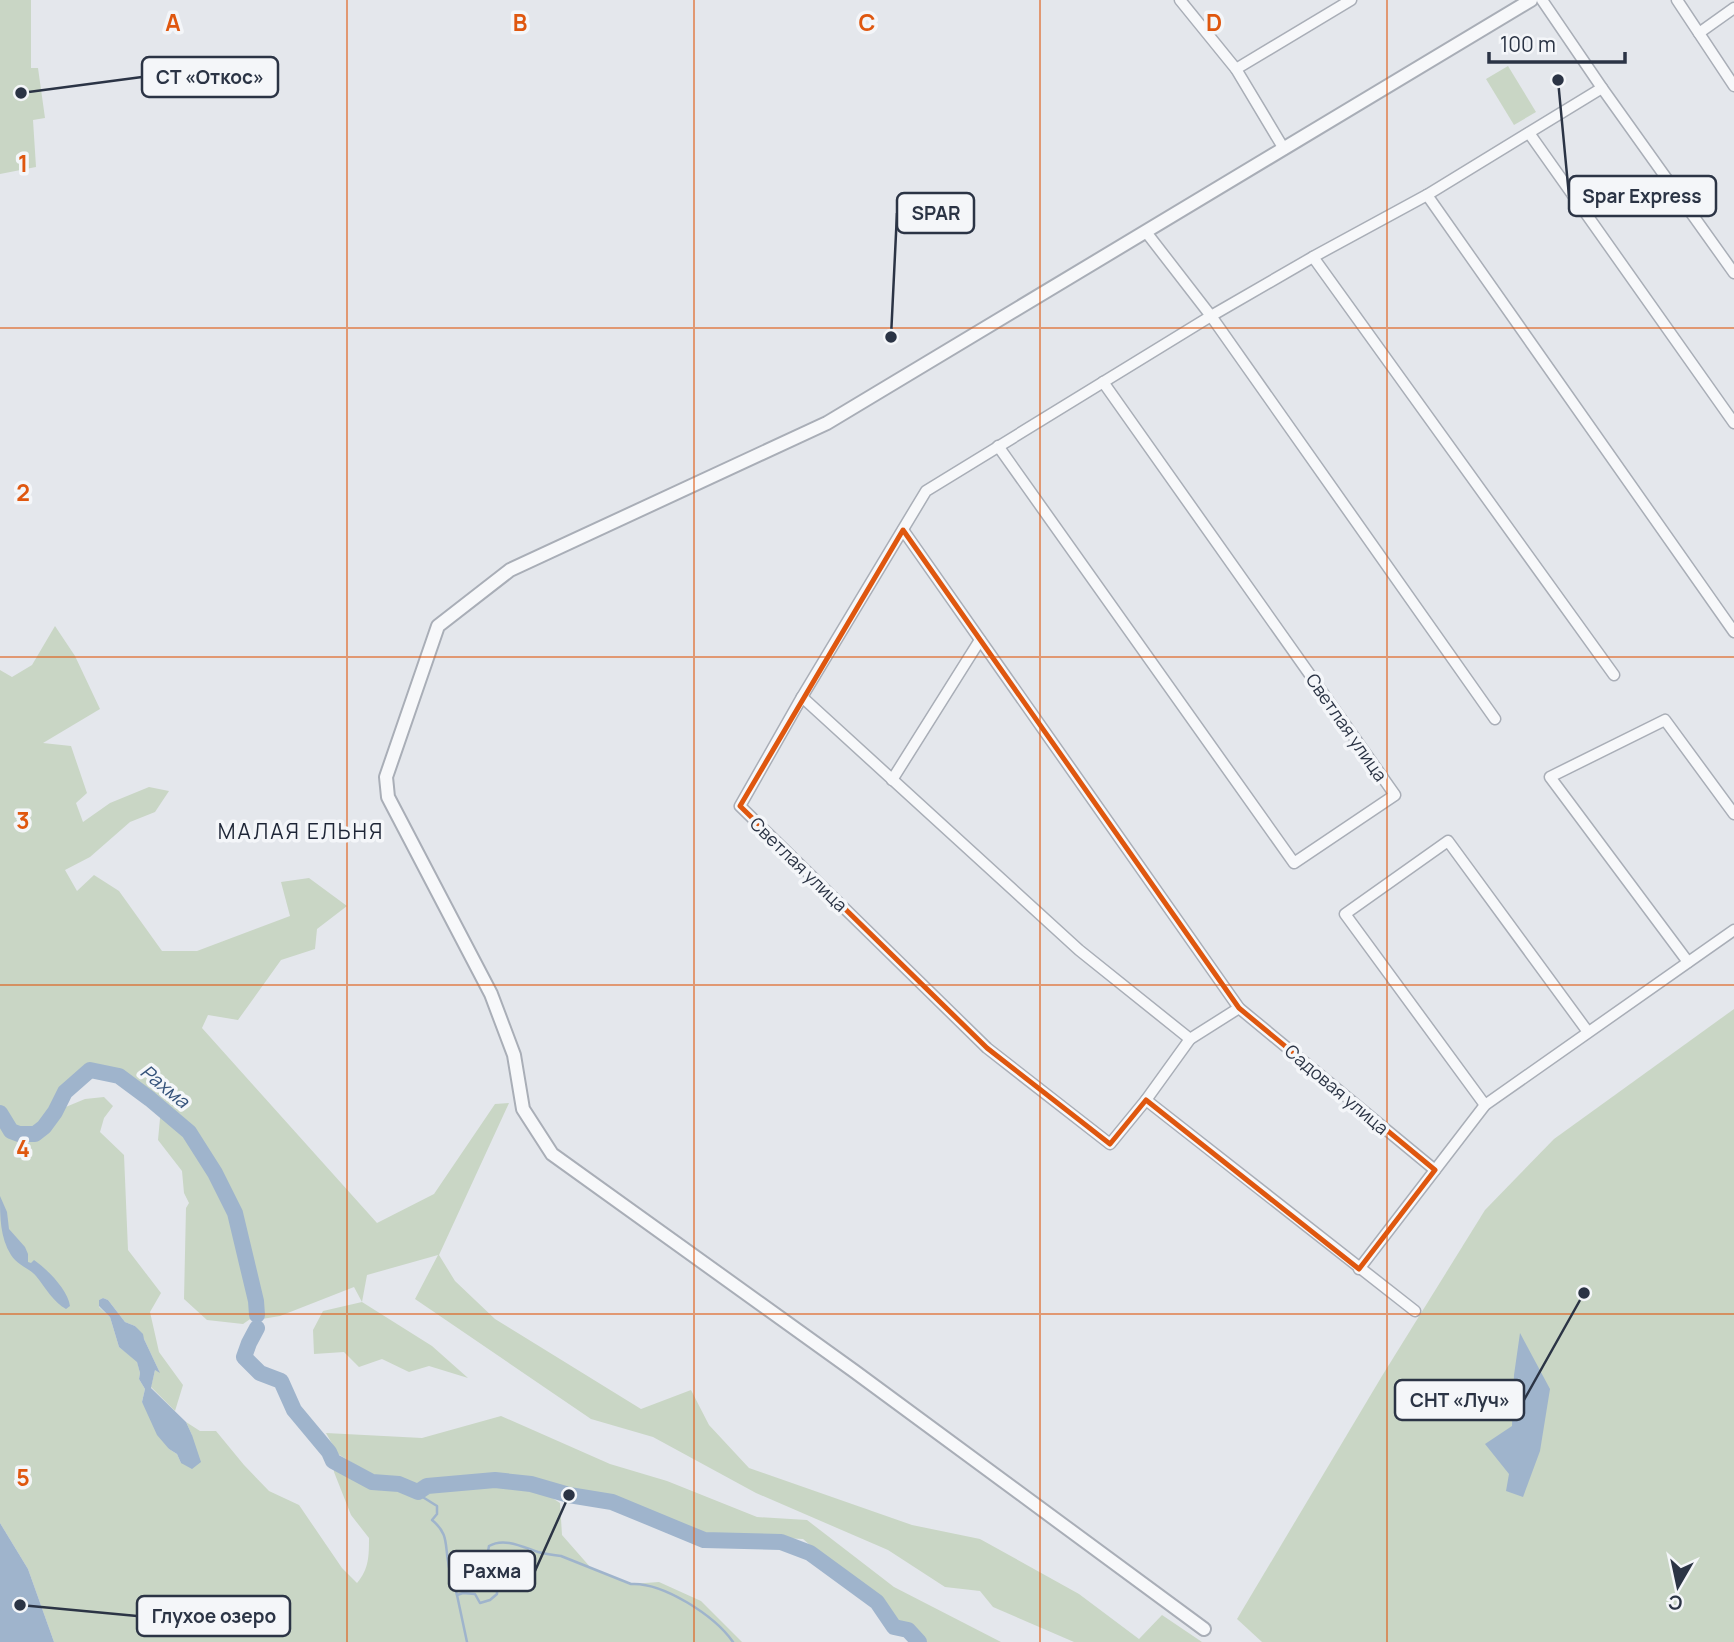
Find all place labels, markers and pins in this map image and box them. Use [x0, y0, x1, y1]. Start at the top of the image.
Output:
callout: СТ «Откос» [142, 57, 278, 97]
callout: Spar Express [1569, 176, 1716, 216]
callout: SPAR [897, 193, 974, 233]
callout: СНТ «Луч» [1395, 1380, 1524, 1420]
callout: Рахма [449, 1551, 535, 1591]
callout: Глухое озеро [137, 1596, 290, 1636]

